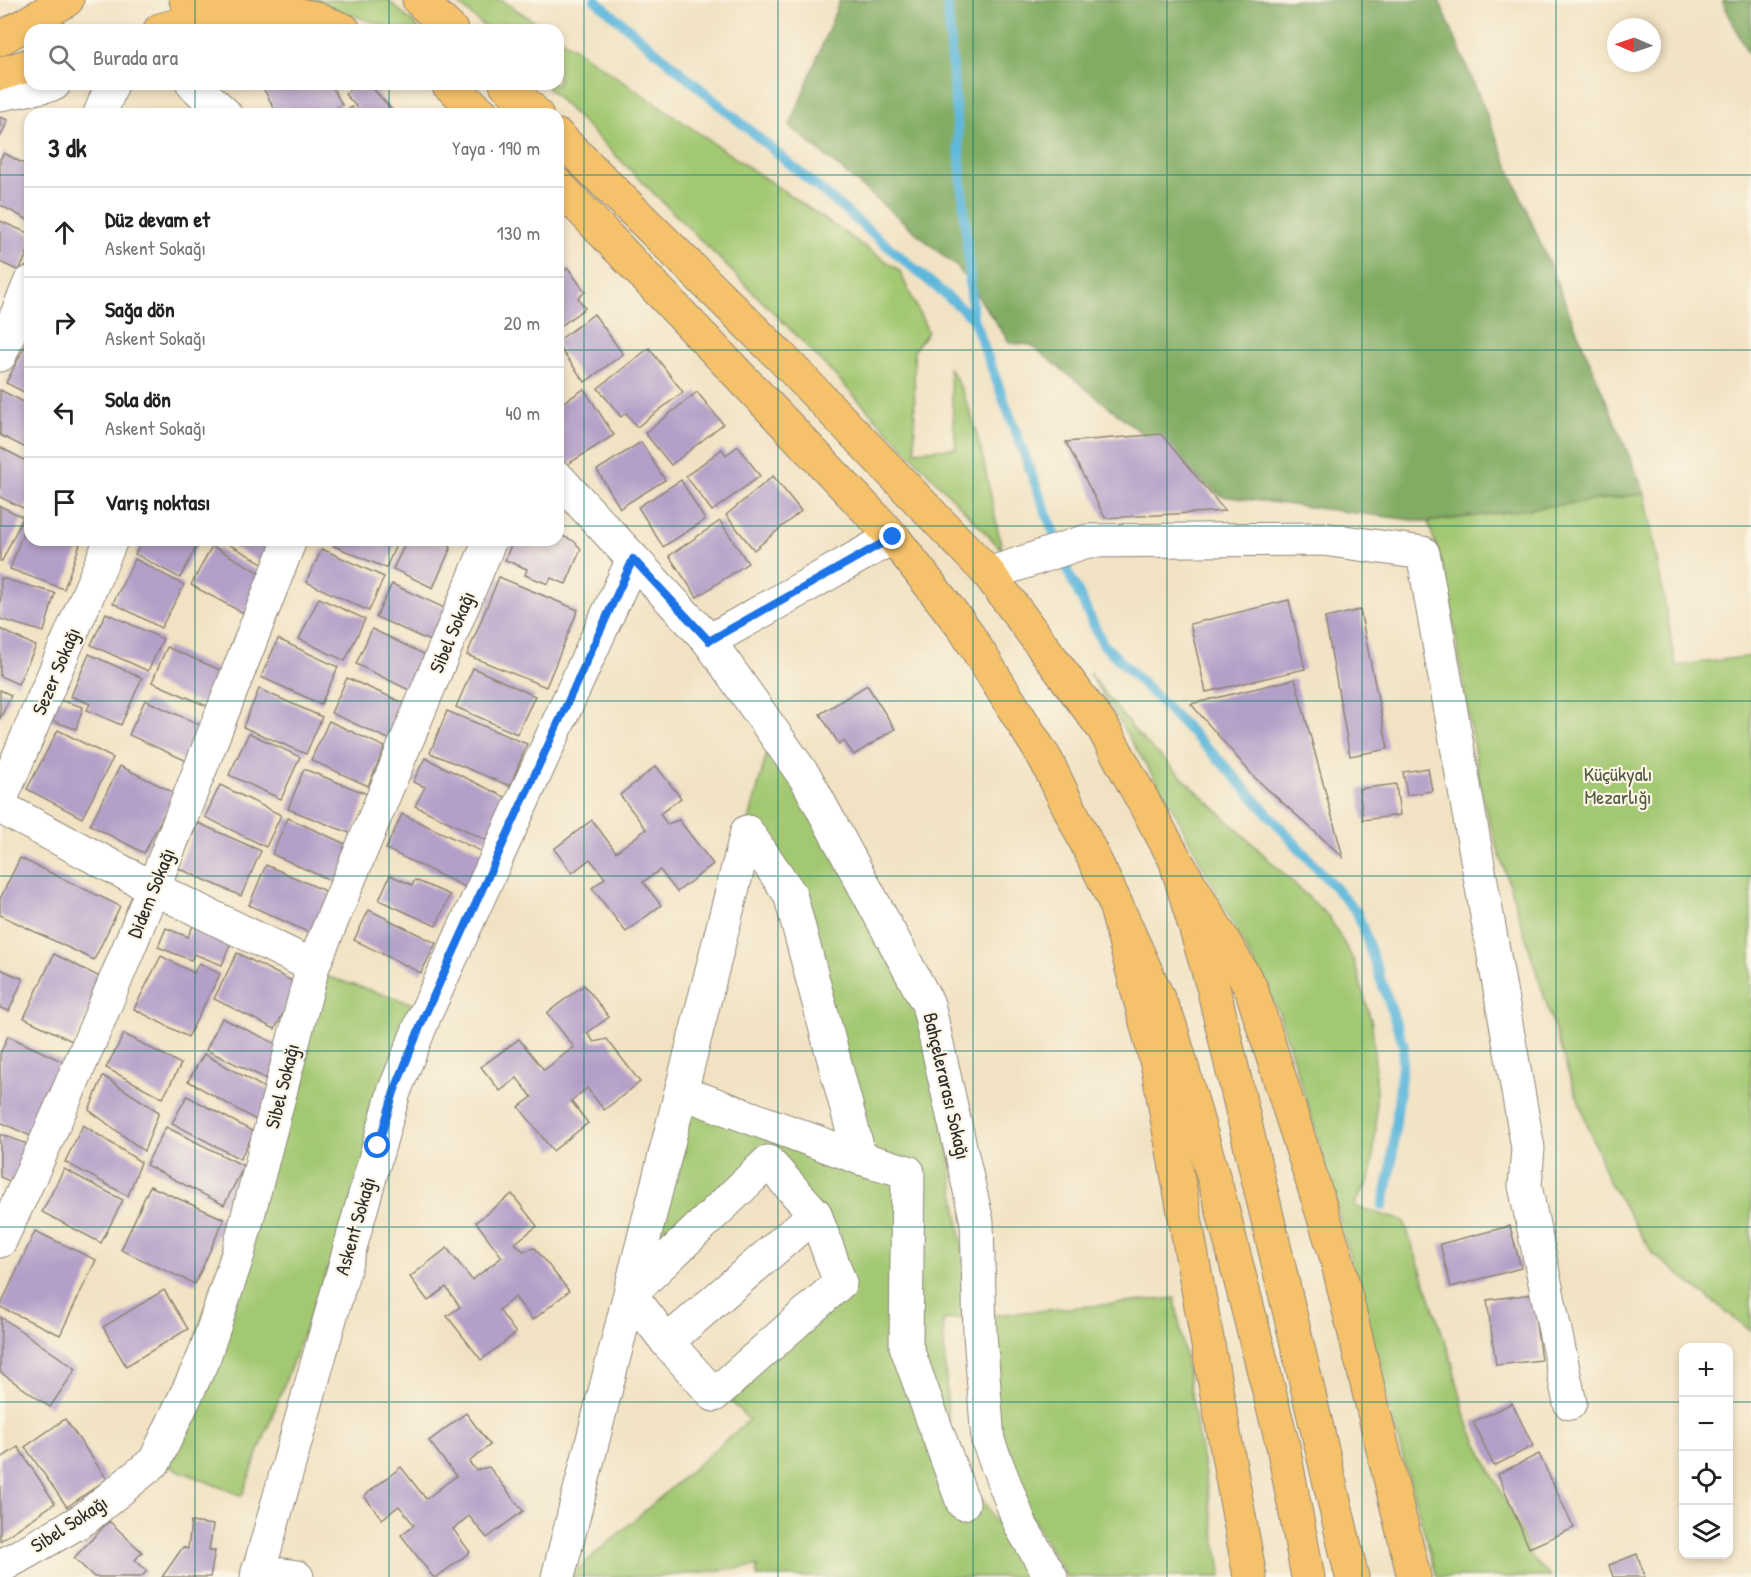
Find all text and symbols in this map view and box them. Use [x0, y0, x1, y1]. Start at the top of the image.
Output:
north arrow [1607, 18, 1661, 72]
search box [24, 24, 564, 90]
icon: search [45, 41, 78, 74]
text: Burada ara [93, 42, 178, 72]
text: 3 dk [48, 130, 87, 165]
text: Yaya · 190 m [452, 134, 540, 161]
text: Düz devam et [105, 204, 210, 234]
icon: ahead [48, 216, 81, 249]
text: 130 m [497, 219, 540, 246]
text: Askent Sokağı [105, 234, 206, 261]
text: Sağa dön [105, 294, 175, 324]
icon: right [48, 306, 81, 339]
text: 20 m [503, 309, 540, 336]
text: Askent Sokağı [105, 324, 206, 351]
text: Sola dön [105, 384, 171, 414]
icon: left [48, 396, 81, 429]
text: 40 m [505, 399, 540, 426]
text: Askent Sokağı [105, 414, 206, 441]
icon: arrive [48, 486, 81, 519]
text: Varış noktası [105, 487, 210, 517]
route end [879, 523, 905, 549]
street label: Sibel Sokağı [422, 587, 481, 677]
street label: Sezer Sokağı [25, 623, 86, 719]
park label: Küçükyalı Mezarlığı [1584, 760, 1652, 810]
street label: Didem Sokağı [120, 844, 181, 942]
street label: Bahçelerarası Sokağı [917, 1010, 978, 1162]
street label: Sibel Sokağı [258, 1041, 305, 1131]
route start [364, 1132, 390, 1158]
street label: Askent Sokağı [328, 1174, 381, 1278]
map controls [1679, 1343, 1733, 1559]
button: + [1679, 1343, 1733, 1397]
button: − [1679, 1397, 1733, 1451]
button: locate [1679, 1451, 1733, 1505]
street label: Sibel Sokağı [25, 1489, 112, 1558]
button: layers [1679, 1505, 1733, 1559]

